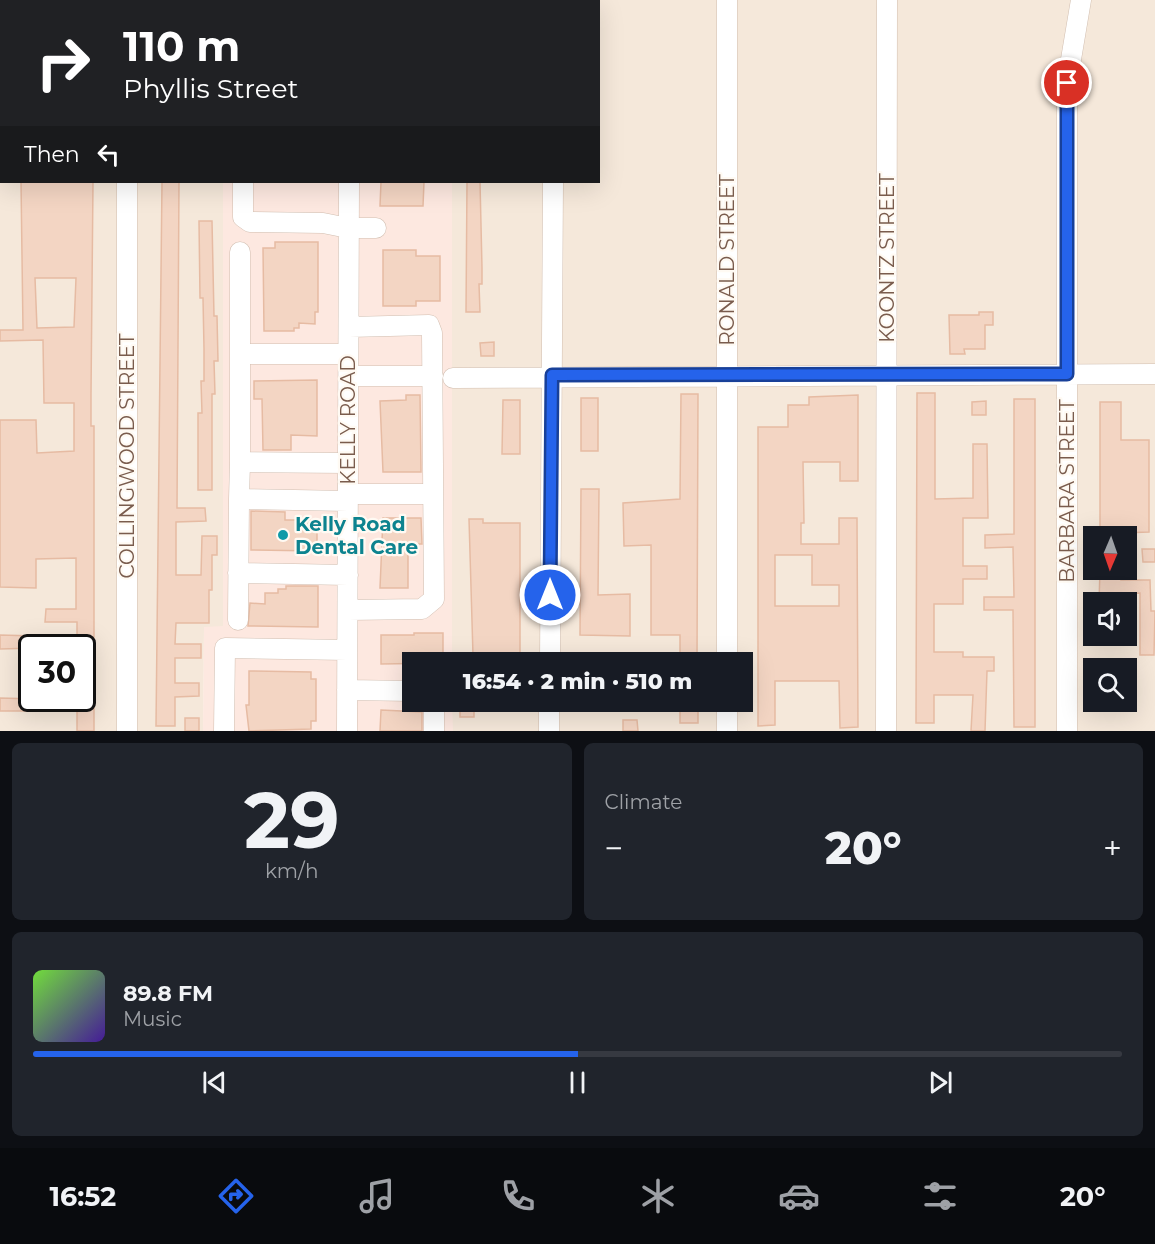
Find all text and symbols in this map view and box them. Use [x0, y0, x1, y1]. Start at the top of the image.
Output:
text: 110 m [123, 20, 240, 72]
icon: right [24, 24, 102, 102]
pin [1041, 57, 1092, 108]
icon: arrive [1050, 66, 1083, 99]
text: Phyllis Street [123, 72, 298, 105]
icon: left [92, 138, 125, 171]
text: Then [24, 141, 80, 168]
street label: KOONTZ STREET [875, 173, 899, 343]
street label: RONALD STREET [715, 174, 739, 346]
street label: COLLINGWOOD STREET [115, 333, 139, 578]
street label: KELLY ROAD [336, 355, 360, 485]
street label: BARBARA STREET [1055, 399, 1079, 583]
place label: Kelly Road Dental Care [295, 512, 418, 559]
north arrow [1083, 526, 1137, 580]
map controls [1083, 526, 1137, 712]
marker: Kelly Road Dental Care [276, 528, 290, 542]
position arrow [518, 563, 582, 627]
button: sound [1083, 592, 1137, 646]
speed limit sign: 30 [18, 634, 96, 712]
button: search [1083, 658, 1137, 712]
text: 16:54 · 2 min · 510 m [463, 668, 692, 695]
text: 29 [244, 772, 340, 868]
text: Climate [605, 790, 682, 814]
text: 20° [825, 820, 902, 875]
text: − [605, 828, 623, 868]
text: + [1103, 828, 1122, 868]
text: km/h [265, 859, 318, 883]
text: 89.8 FM [123, 980, 213, 1007]
text: Music [123, 1007, 182, 1031]
icon: previous [198, 1066, 231, 1099]
icon: pause [561, 1066, 594, 1099]
icon: next [924, 1066, 957, 1099]
icon: directions [215, 1175, 257, 1217]
icon: music [356, 1175, 398, 1217]
icon: phone [497, 1175, 539, 1217]
icon: climate [637, 1175, 679, 1217]
icon: car [778, 1175, 820, 1217]
icon: filters [919, 1175, 961, 1217]
text: 16:52 [49, 1180, 116, 1213]
text: 20° [1060, 1180, 1105, 1213]

